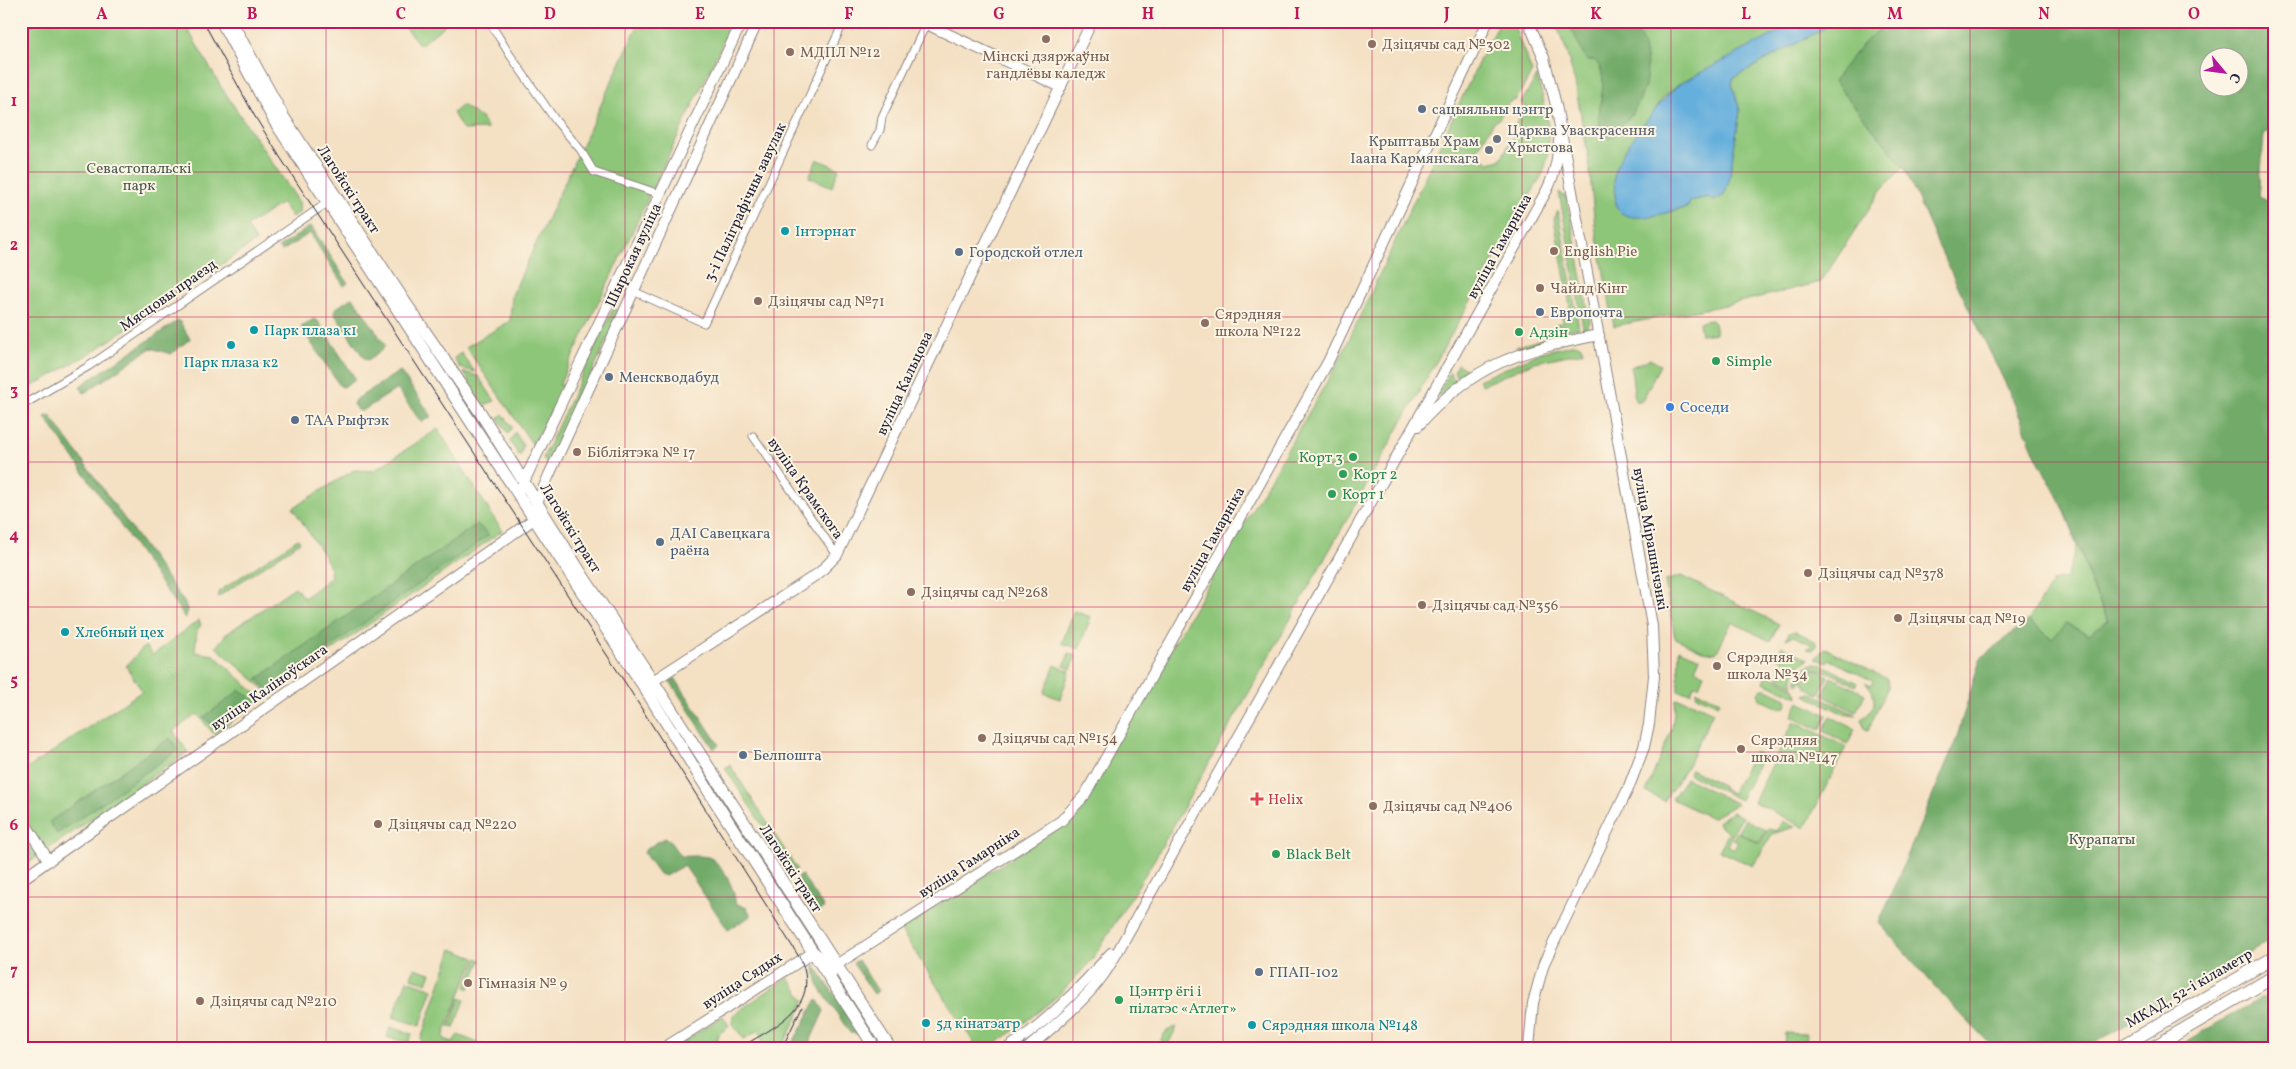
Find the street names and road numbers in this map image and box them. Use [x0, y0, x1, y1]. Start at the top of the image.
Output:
street label: 3-і Паліграфічны завулак [700, 119, 793, 286]
street label: Лагойскі тракт [311, 141, 385, 239]
street label: вуліца Гамарніка [1463, 190, 1538, 303]
street label: Шырокая вуліца [601, 200, 668, 311]
street label: Мясцовы праезд [116, 255, 222, 337]
street label: вуліца Кальцова [872, 328, 939, 439]
street label: вуліца Крамскога [762, 434, 848, 544]
street label: вуліца Мірашнічэнкі [1627, 466, 1672, 612]
street label: Лагойскі тракт [534, 480, 606, 578]
street label: вуліца Гамарніка [1176, 483, 1251, 596]
street label: вуліца Каліноўскага [207, 640, 333, 737]
street label: Лагойскі тракт [753, 820, 827, 918]
street label: вуліца Гамарніка [915, 823, 1025, 904]
street label: МКАД, 52-і кіламетр [2123, 944, 2257, 1034]
street label: вуліца Сядых [699, 947, 787, 1015]

